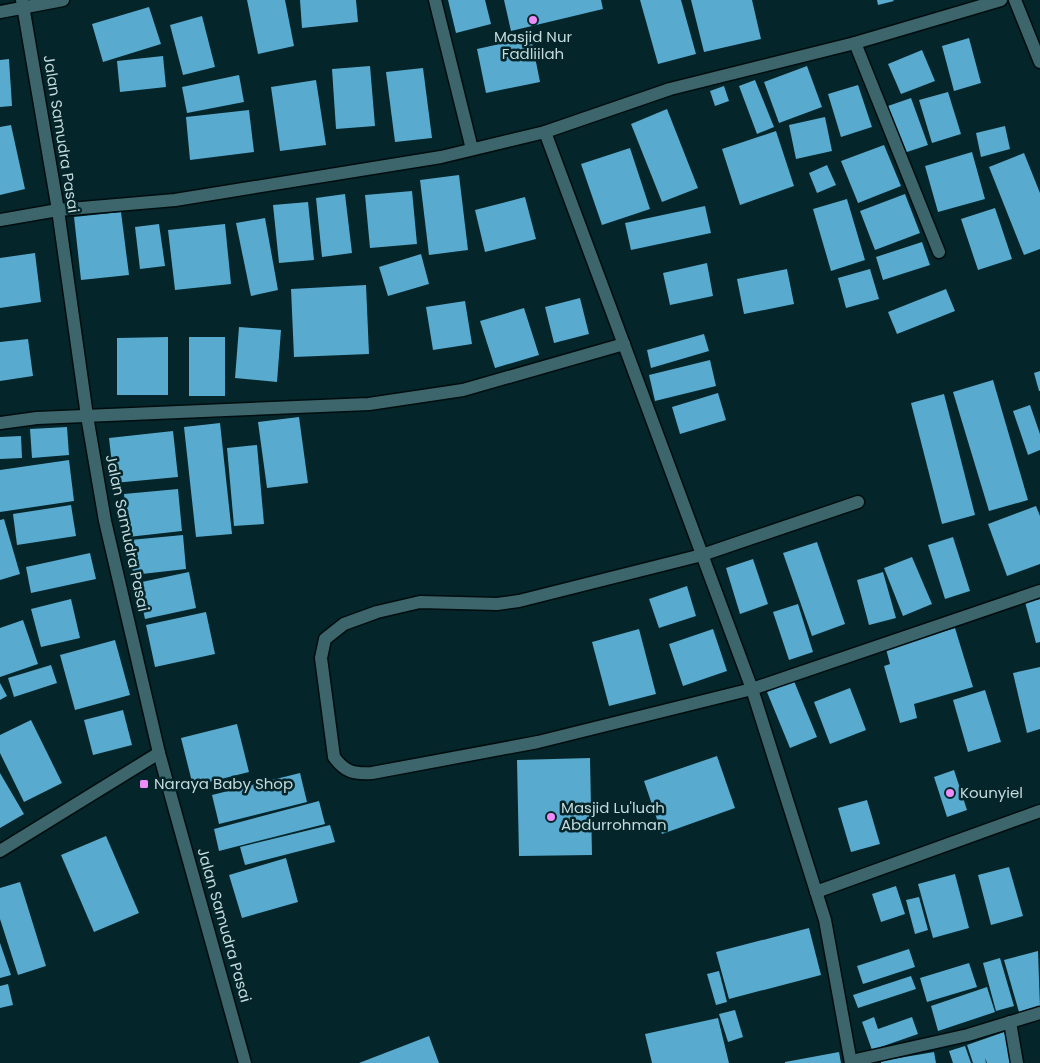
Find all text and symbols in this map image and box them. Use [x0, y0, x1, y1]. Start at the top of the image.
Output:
marker: Masjid Nur Fadliilah [527, 14, 539, 26]
place label: Masjid Nur Fadliilah [494, 26, 572, 64]
street label: Jalan Samudra Pasai [39, 53, 84, 215]
street label: Jalan Samudra Pasai [101, 453, 154, 613]
place label: Naraya Baby Shop [154, 773, 293, 794]
marker: Naraya Baby Shop [138, 778, 150, 790]
place label: Kounyiel [960, 782, 1023, 803]
marker: Kounyiel [944, 787, 956, 799]
place label: Masjid Lu'luah Abdurrohman [561, 797, 667, 835]
marker: Masjid Lu'luah Abdurrohman [545, 811, 557, 823]
street label: Jalan Samudra Pasai [192, 845, 257, 1005]

